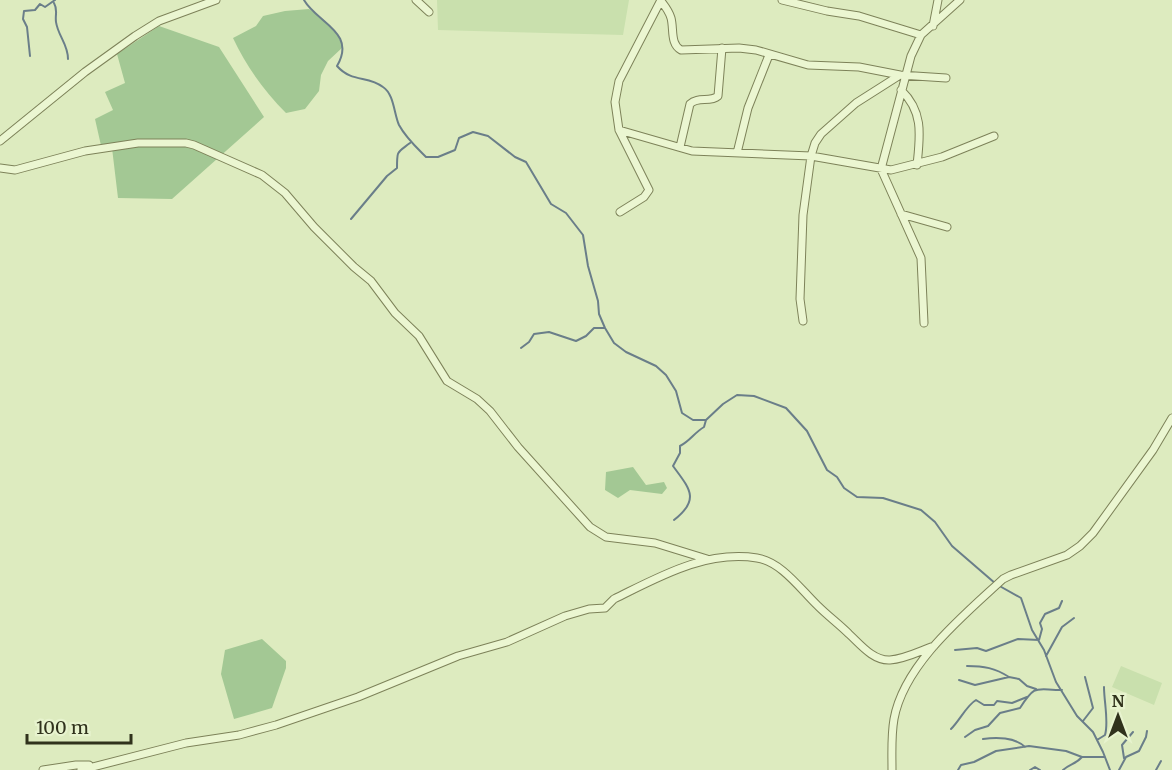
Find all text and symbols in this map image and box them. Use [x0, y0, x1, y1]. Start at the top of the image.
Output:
north arrow [1088, 686, 1148, 746]
text: N [1112, 691, 1125, 711]
scale bar [27, 707, 130, 745]
text: 100 m [36, 716, 89, 739]

